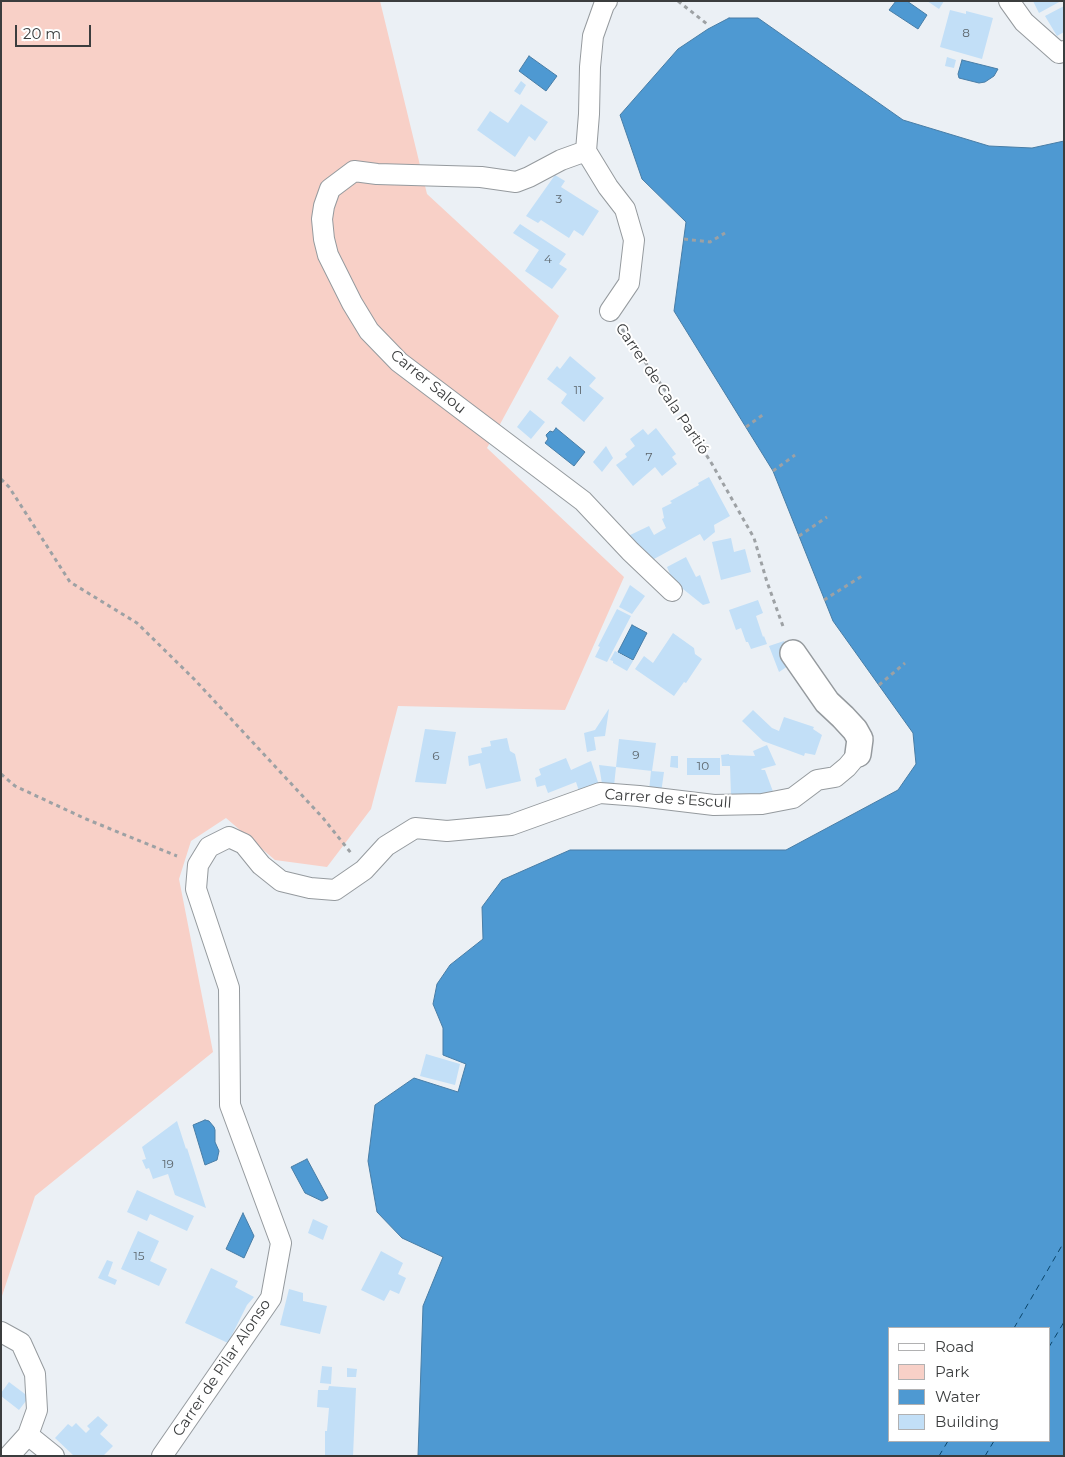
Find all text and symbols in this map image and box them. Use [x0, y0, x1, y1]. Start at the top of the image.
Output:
scale bar [18, 15, 94, 47]
text: 20 m [23, 24, 61, 43]
house number: 8 [962, 26, 970, 40]
house number: 3 [556, 192, 562, 206]
house number: 4 [544, 252, 552, 266]
street label: Carrer de Cala Partió [611, 320, 713, 458]
street label: Carrer Salou [387, 346, 469, 418]
house number: 11 [574, 383, 582, 397]
house number: 7 [645, 450, 653, 464]
house number: 9 [632, 748, 640, 762]
house number: 6 [432, 749, 440, 763]
house number: 10 [697, 759, 709, 773]
street label: Carrer de s'Escull [604, 786, 732, 812]
house number: 19 [162, 1157, 174, 1171]
house number: 15 [133, 1249, 145, 1263]
street label: Carrer de Pilar Alonso [169, 1296, 275, 1440]
legend [888, 1327, 1050, 1442]
text: Road [935, 1337, 974, 1356]
text: Park [935, 1362, 969, 1381]
text: Water [935, 1387, 981, 1406]
text: Building [935, 1412, 999, 1431]

